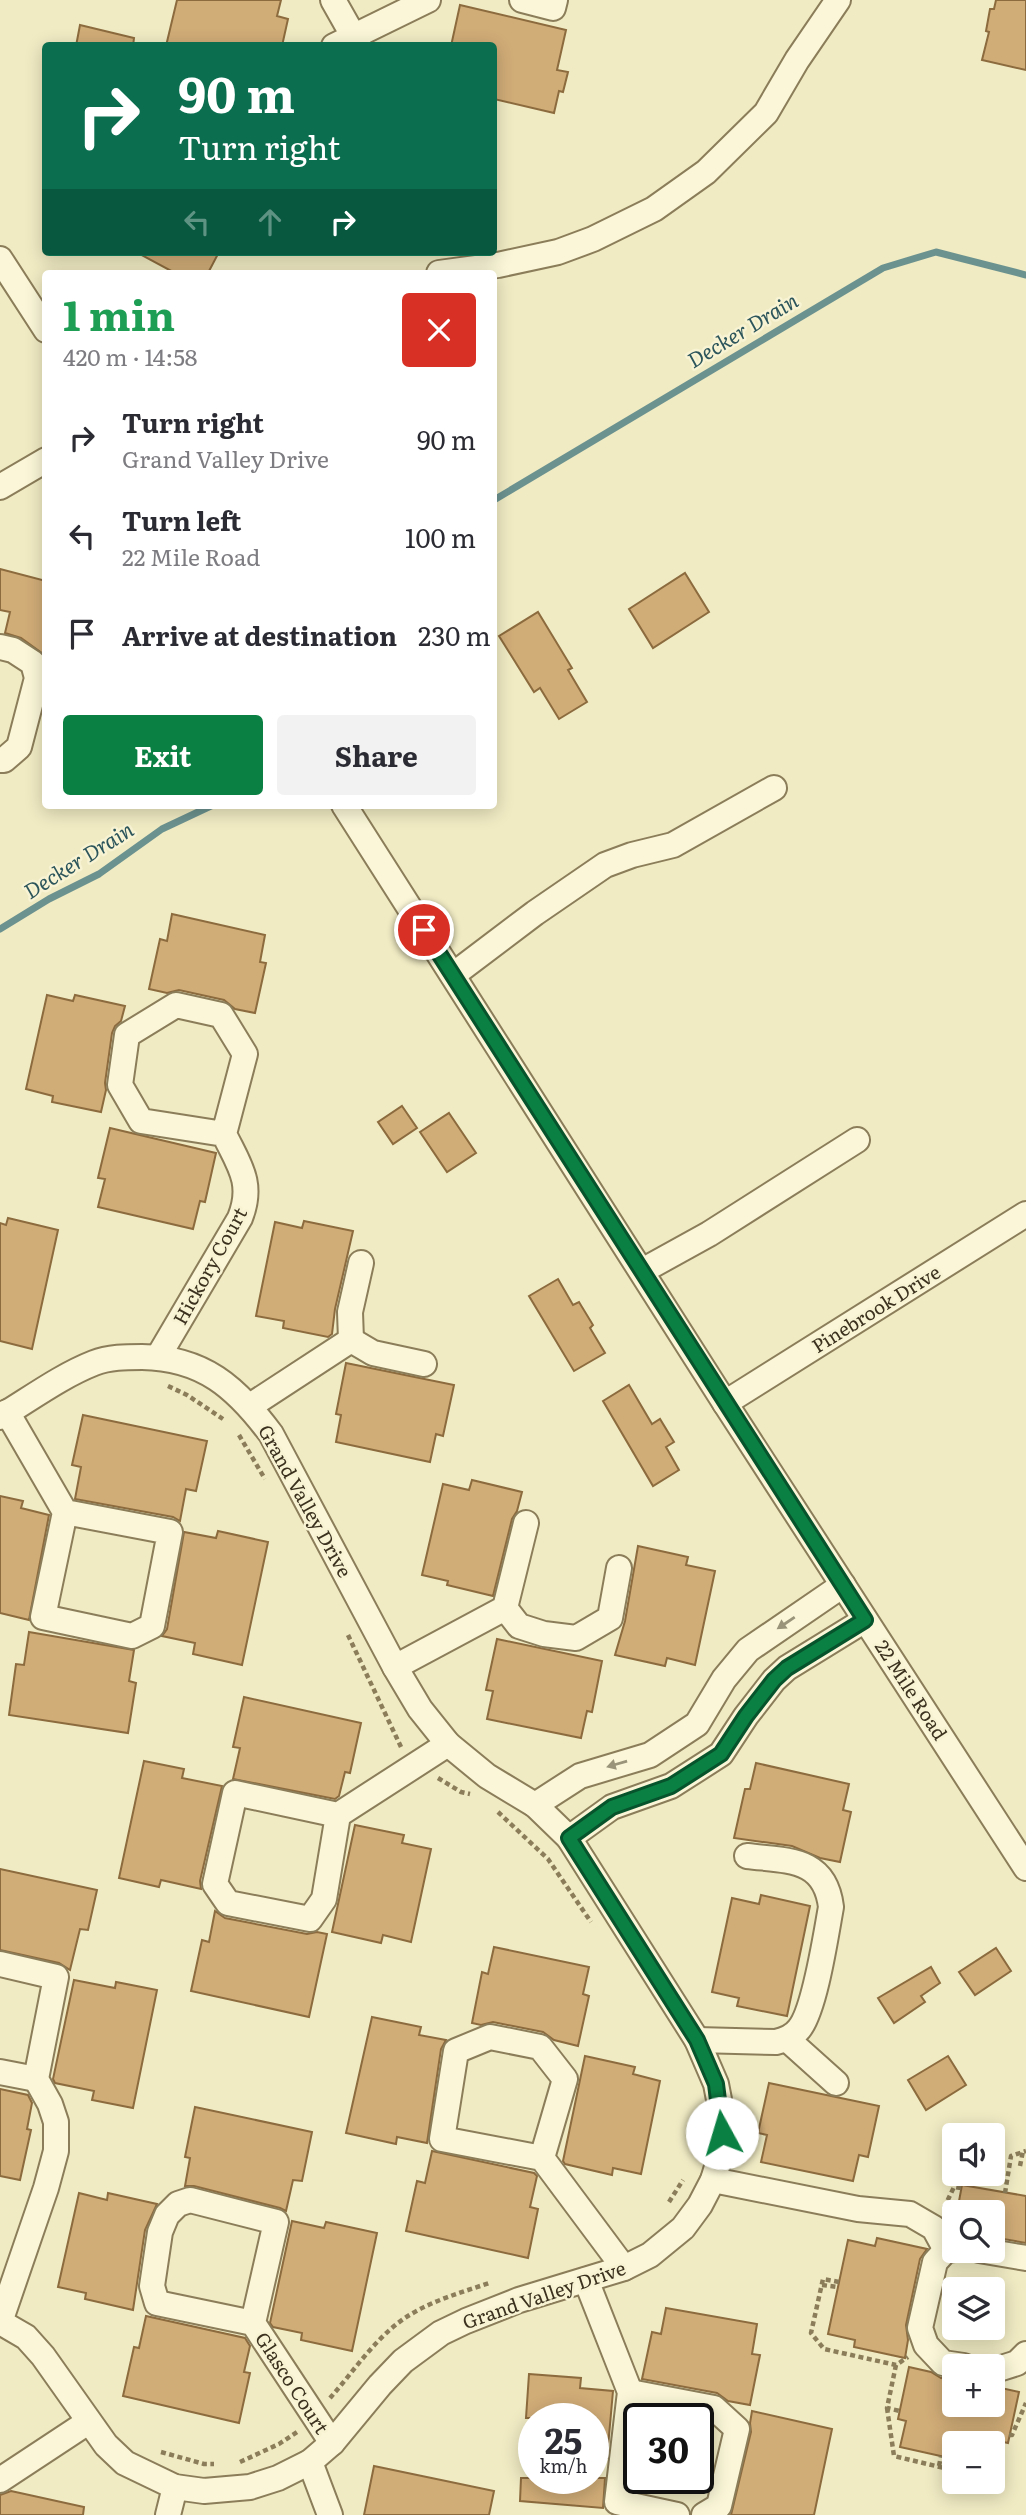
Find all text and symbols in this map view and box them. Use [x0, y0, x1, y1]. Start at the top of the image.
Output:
text: 90 m [178, 55, 295, 128]
icon: right [63, 70, 154, 161]
text: Turn right [178, 122, 340, 170]
icon: left [178, 203, 216, 241]
icon: ahead [251, 203, 289, 241]
icon: right [324, 203, 362, 241]
text: 1 min [63, 282, 175, 344]
water label: Decker Drain [680, 283, 803, 374]
button: close [402, 293, 476, 367]
text: 420 m · 14:58 [63, 339, 198, 373]
text: Turn right [122, 402, 264, 441]
icon: right [63, 419, 101, 457]
text: 90 m [417, 419, 476, 458]
text: Grand Valley Drive [122, 441, 329, 475]
text: Turn left [122, 500, 241, 539]
icon: left [63, 517, 101, 555]
text: 100 m [405, 517, 476, 556]
text: 22 Mile Road [122, 539, 260, 573]
icon: arrive [63, 615, 101, 653]
text: Arrive at destination [122, 615, 397, 654]
text: 230 m [418, 615, 491, 654]
button: Exit [63, 715, 263, 795]
button: Share [277, 715, 476, 795]
water label: Decker Drain [17, 813, 139, 905]
pin [394, 900, 454, 960]
icon: arrive [405, 911, 443, 949]
street label: Hickory Court [165, 1201, 253, 1329]
street label: Pinebrook Drive [806, 1257, 945, 1359]
street label: Grand Valley Drive [252, 1419, 360, 1582]
one-way arrow [777, 1617, 796, 1630]
street label: 22 Mile Road [869, 1634, 955, 1745]
one-way arrow [606, 1759, 627, 1769]
position arrow [685, 2096, 759, 2170]
map controls [942, 2123, 1005, 2494]
button: sound [942, 2123, 1005, 2186]
button: search [942, 2200, 1005, 2263]
street label: Grand Valley Drive [458, 2253, 629, 2335]
button: layers [942, 2277, 1005, 2340]
street label: Glasco Court [249, 2326, 337, 2439]
button: + [942, 2354, 1005, 2417]
speed limit sign: 30 [623, 2403, 714, 2494]
text: 25 [545, 2413, 582, 2465]
button: − [942, 2431, 1005, 2494]
text: km/h [540, 2452, 587, 2479]

